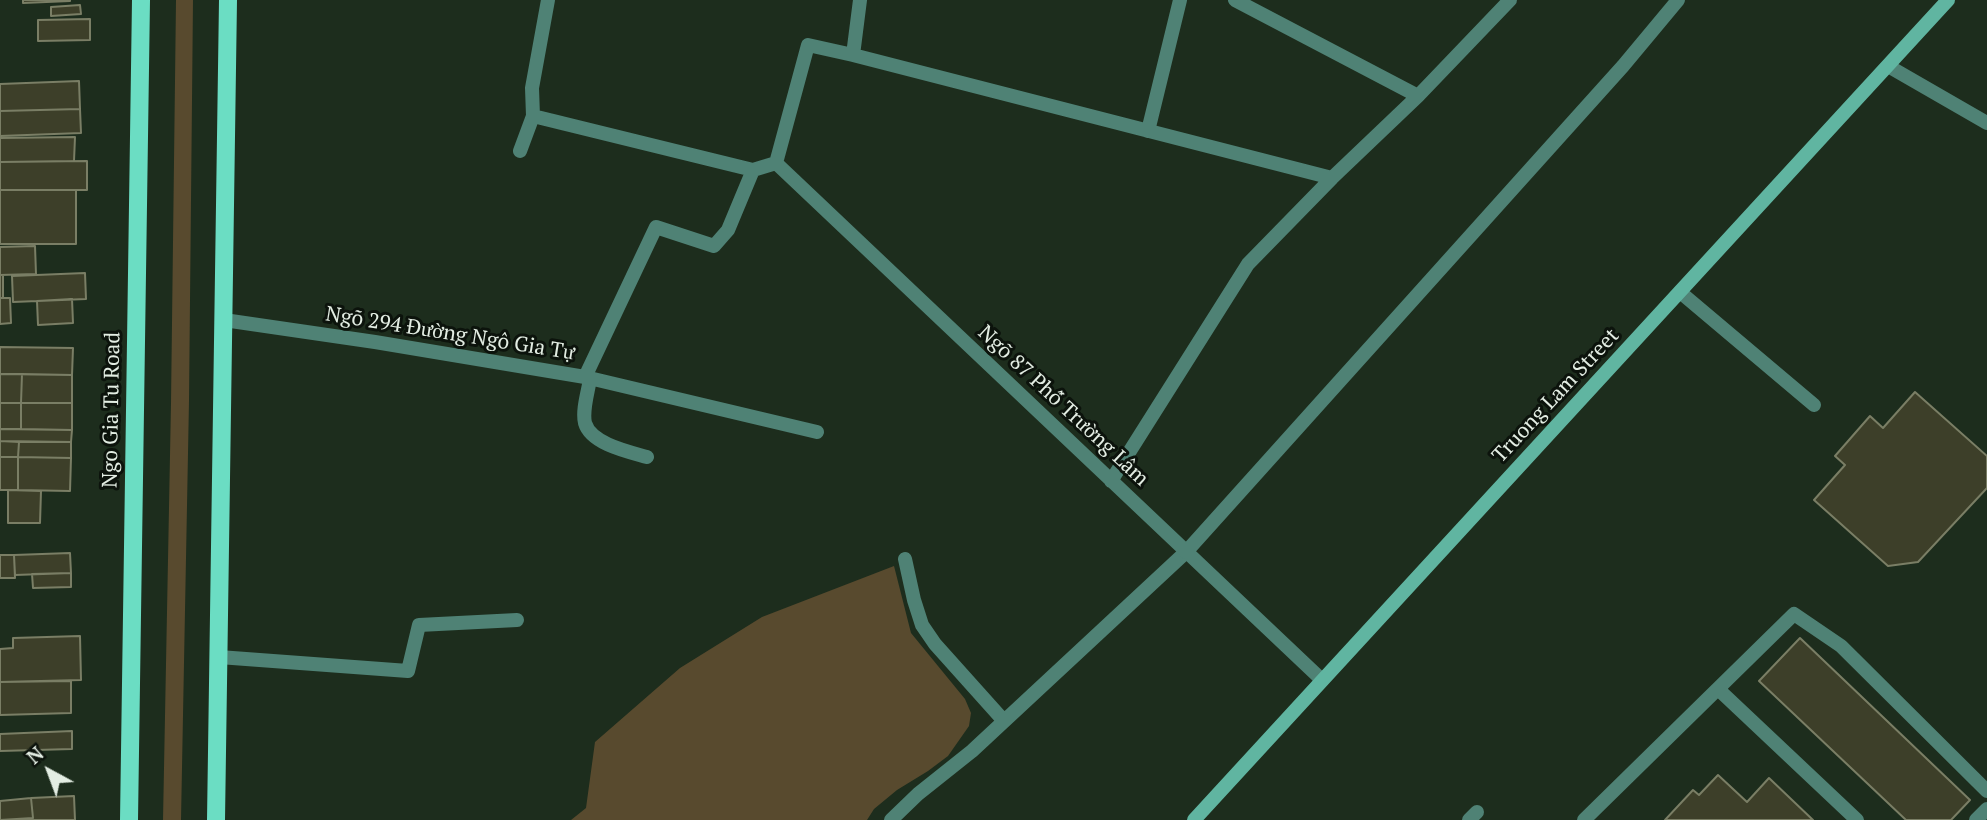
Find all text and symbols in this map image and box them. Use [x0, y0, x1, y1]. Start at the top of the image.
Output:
street label: Ngõ 294 Đường Ngô Gia Tự [324, 302, 576, 366]
street label: Ngõ 87 Phố Trường Lâm [973, 320, 1153, 492]
street label: Truong Lam Street [1487, 324, 1625, 468]
street label: Ngo Gia Tu Road [98, 332, 126, 488]
north arrow [14, 736, 84, 806]
text: N [21, 741, 49, 769]

